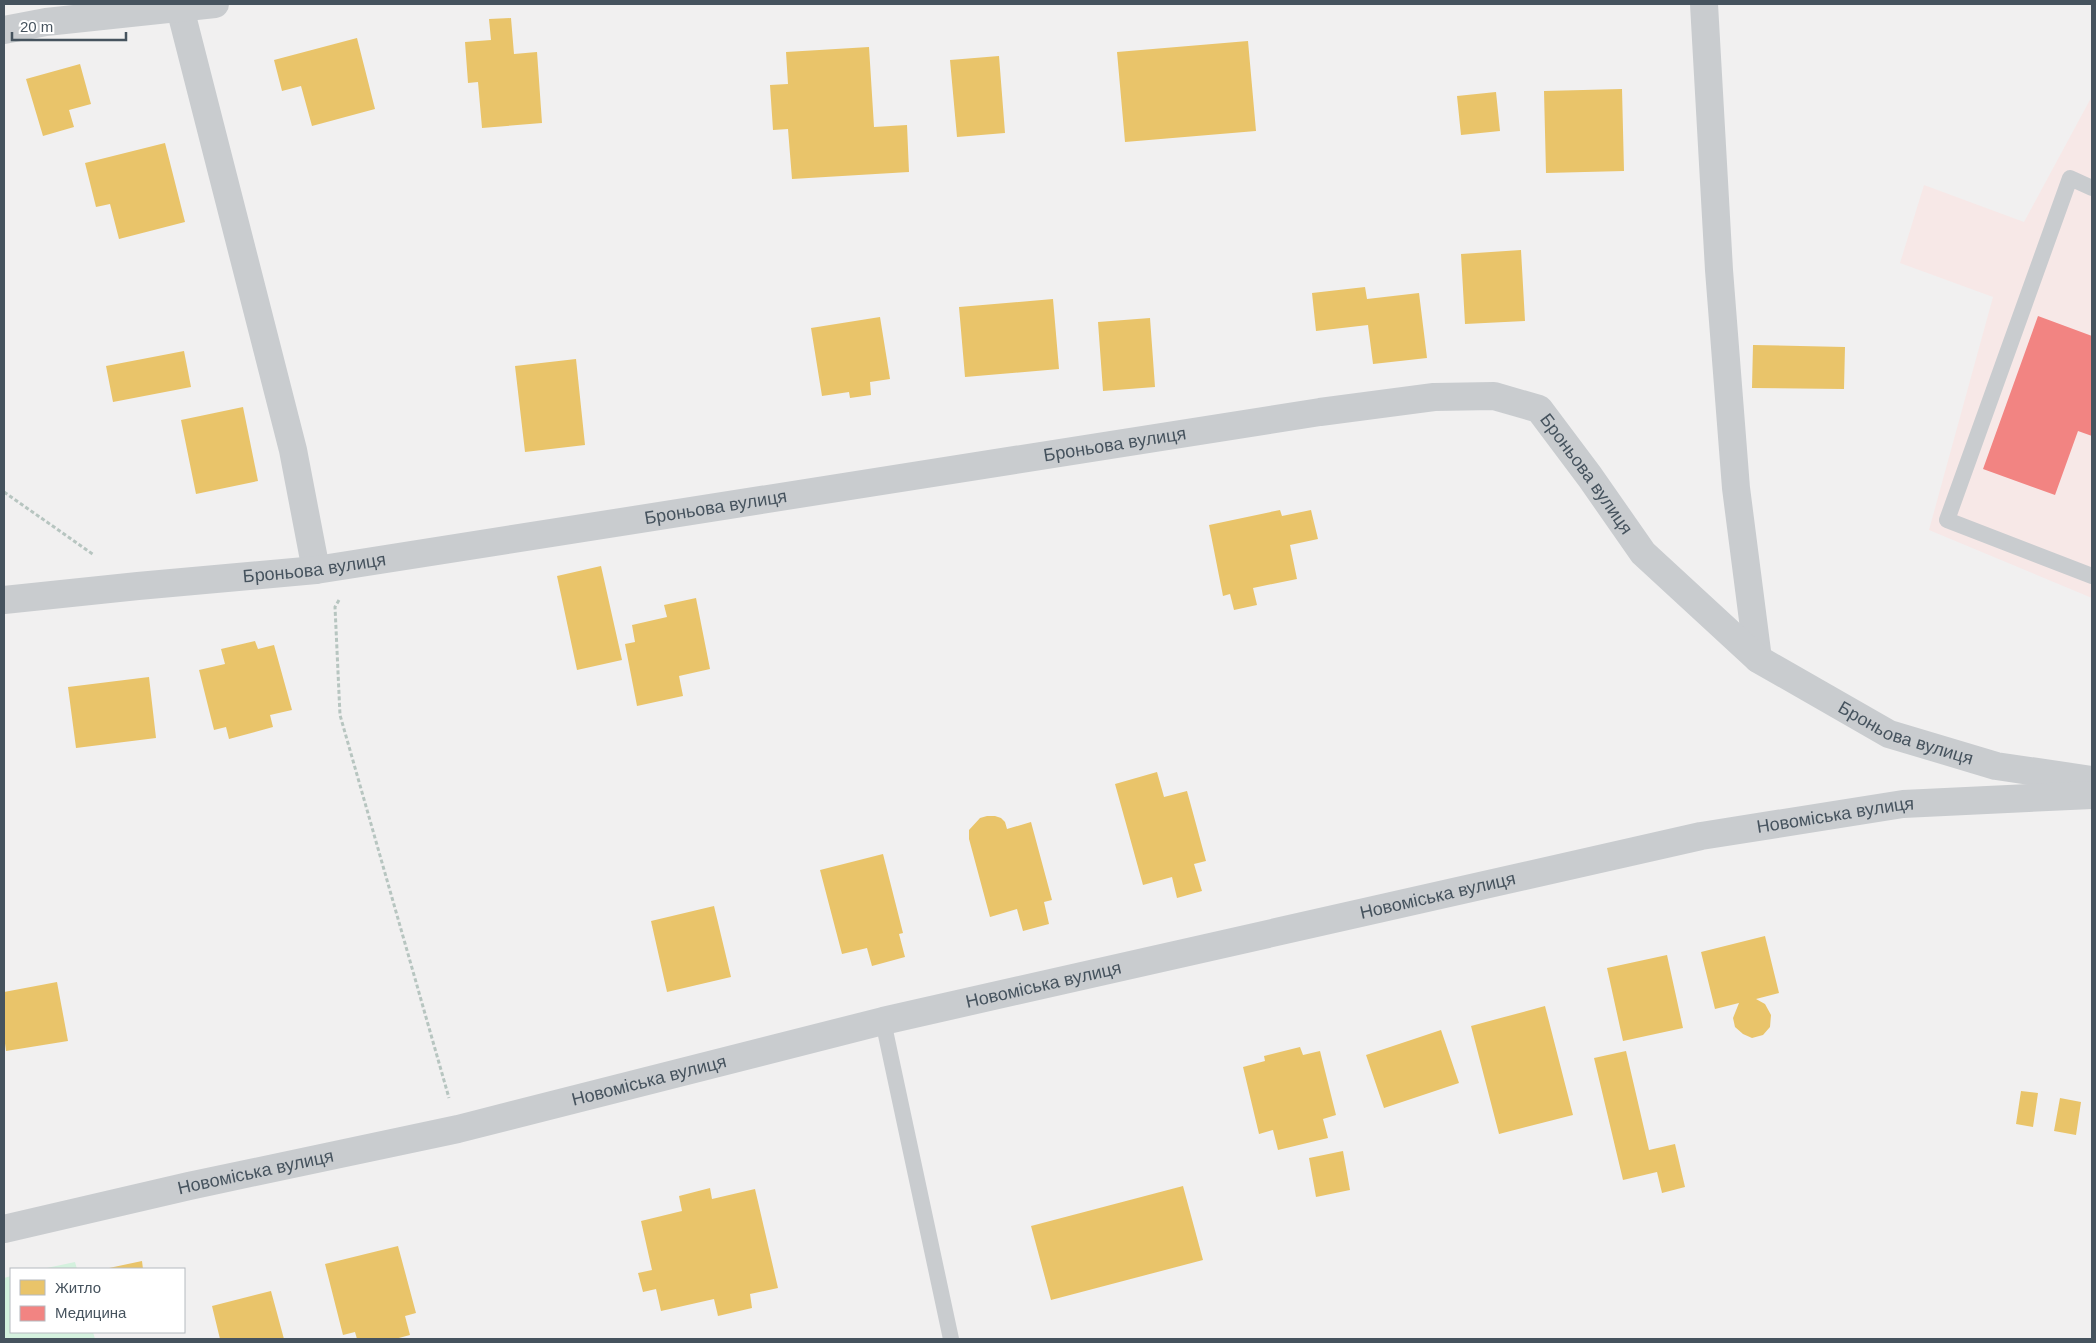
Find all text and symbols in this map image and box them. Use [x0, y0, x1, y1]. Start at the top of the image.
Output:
scale bar [12, 10, 126, 42]
text: 20 m [20, 18, 53, 35]
street label: Броньова вулиця [1536, 410, 1637, 538]
street label: Броньова вулиця [1042, 423, 1187, 465]
street label: Броньова вулиця [643, 486, 788, 528]
street label: Броньова вулиця [242, 549, 387, 587]
street label: Броньова вулиця [1835, 697, 1976, 769]
street label: Новоміська вулиця [1755, 793, 1914, 837]
street label: Новоміська вулиця [1358, 868, 1517, 923]
street label: Новоміська вулиця [964, 957, 1123, 1012]
street label: Новоміська вулиця [570, 1051, 728, 1110]
street label: Новоміська вулиця [176, 1146, 335, 1198]
legend [10, 1268, 185, 1333]
text: Житло [55, 1279, 101, 1296]
text: Медицина [55, 1304, 127, 1321]

